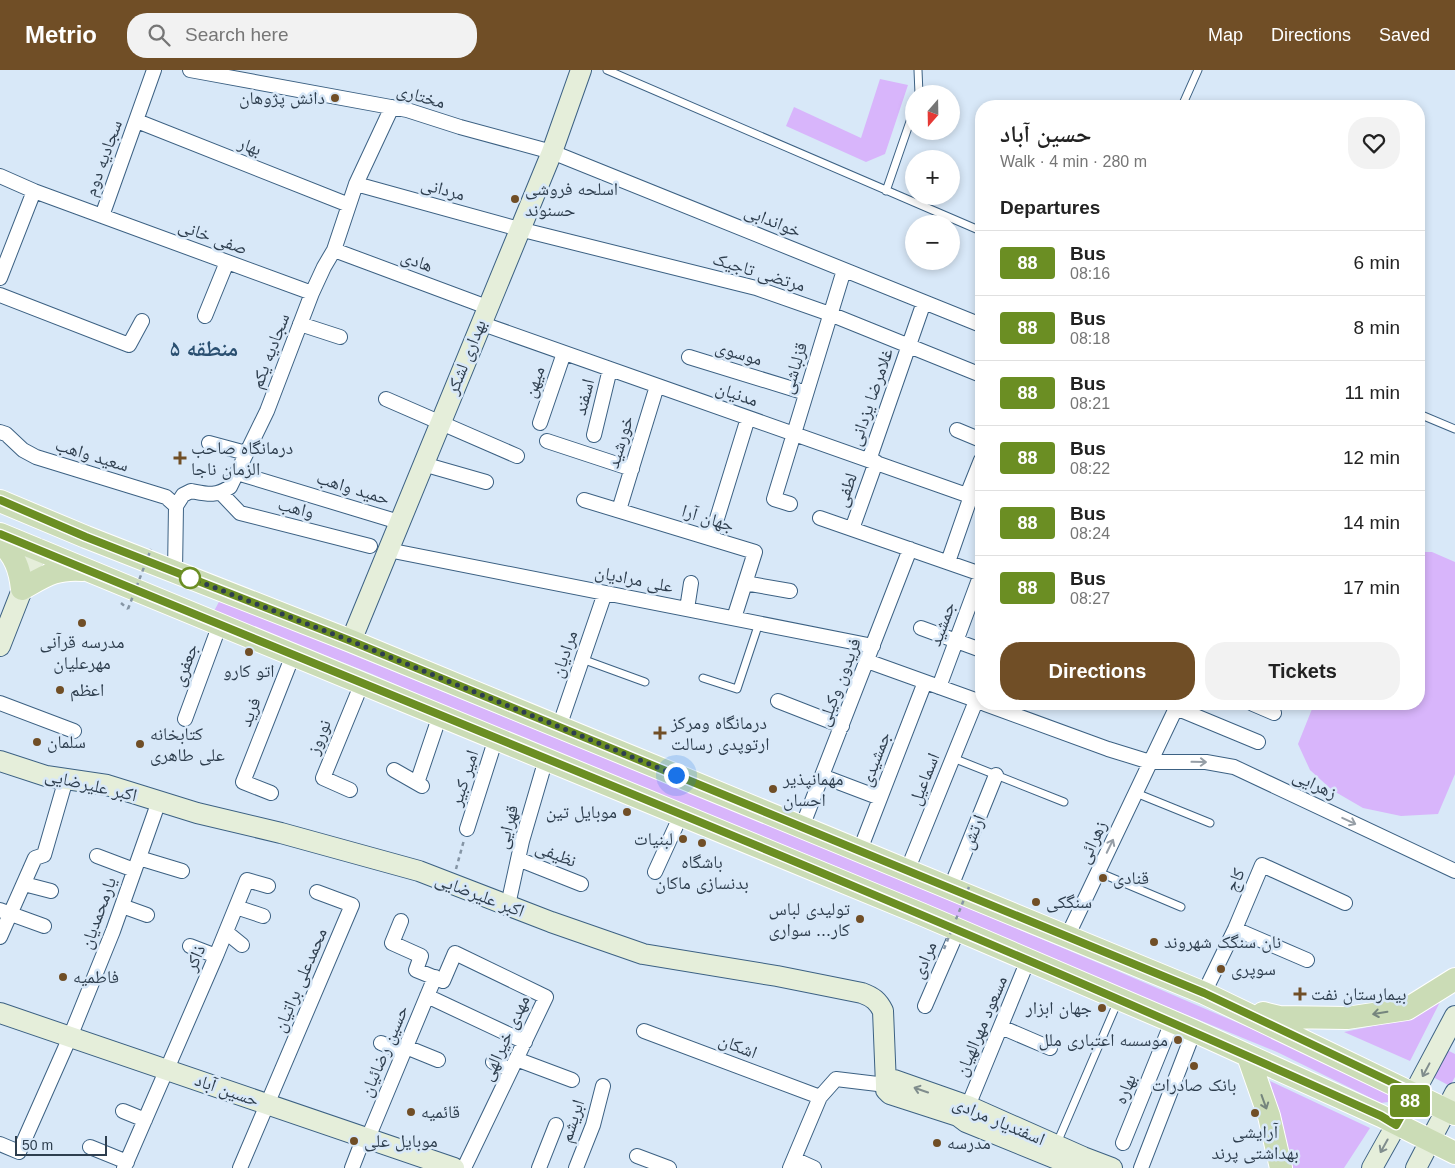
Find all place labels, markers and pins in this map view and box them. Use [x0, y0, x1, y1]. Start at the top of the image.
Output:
place label: دانش پژوهان [239, 88, 325, 109]
marker: دانش پژوهان [329, 92, 341, 104]
place label: اسلحه فروشی حسنوند [525, 179, 618, 220]
marker: اسلحه فروشی حسنوند [509, 193, 521, 205]
place label: درمانگاه صاحب الزمان ناجا [191, 438, 293, 480]
marker: درمانگاه صاحب الزمان ناجا [173, 451, 187, 465]
unlabelled marker [179, 567, 201, 589]
marker: مدرسه قرآنی مهرعلیان [76, 617, 88, 629]
place label: مدرسه قرآنی مهرعلیان [39, 632, 125, 674]
marker: اتو کارو [243, 646, 255, 658]
place label: اتو کارو [223, 661, 275, 681]
place label: اعظم [70, 680, 104, 702]
marker: اعظم [54, 684, 66, 696]
place label: درمانگاه ومرکز ارتوپدی رسالت [670, 713, 770, 755]
place label: کتابخانه علی طاهری [150, 724, 225, 766]
marker: درمانگاه ومرکز ارتوپدی رسالت [653, 726, 667, 740]
place label: سلمان [47, 732, 86, 753]
marker: سلمان [31, 736, 43, 748]
marker: کتابخانه علی طاهری [134, 738, 146, 750]
place label: مهمانپذیر احسان [782, 769, 843, 811]
marker: مهمانپذیر احسان [767, 783, 779, 795]
place label: موبایل تین [546, 802, 617, 823]
marker: موبایل تین [621, 806, 633, 818]
place label: لبنیات [634, 829, 673, 850]
marker: لبنیات [677, 833, 689, 845]
marker: باشگاه بدنسازی ماکان [696, 837, 708, 849]
place label: باشگاه بدنسازی ماکان [655, 852, 749, 894]
place label: قنادی [1113, 868, 1149, 889]
marker: قنادی [1097, 872, 1109, 884]
place label: سنگکی [1046, 892, 1092, 913]
marker: سنگکی [1030, 896, 1042, 908]
place label: تولیدی لباس کار... سواری [768, 899, 851, 941]
marker: تولیدی لباس کار... سواری [854, 913, 866, 925]
place label: نان سنگک شهروند [1164, 932, 1281, 953]
marker: نان سنگک شهروند [1148, 936, 1160, 948]
place label: سوپری [1231, 959, 1276, 980]
marker: سوپری [1215, 963, 1227, 975]
place label: فاطمیه [73, 967, 119, 987]
marker: فاطمیه [57, 971, 69, 983]
place label: بیمارستان نفت [1311, 984, 1406, 1005]
marker: بیمارستان نفت [1293, 987, 1307, 1001]
place label: جهان ابزار [1025, 998, 1092, 1019]
marker: جهان ابزار [1096, 1002, 1108, 1014]
place label: موسسه اعتباری ملل [1038, 1030, 1168, 1051]
marker: موسسه اعتباری ملل [1172, 1034, 1184, 1046]
marker: بانک صادرات [1188, 1060, 1200, 1072]
place label: بانک صادرات [1152, 1075, 1236, 1096]
place label: قائمیه [421, 1102, 460, 1122]
marker: قائمیه [405, 1106, 417, 1118]
marker: آرایشی بهداشتی پرند [1249, 1107, 1261, 1119]
place label: آرایشی بهداشتی پرند [1211, 1122, 1299, 1164]
place label: موبایل علی [364, 1131, 438, 1152]
place label: مدرسه [947, 1133, 991, 1153]
marker: موبایل علی [348, 1135, 360, 1147]
marker: مدرسه [931, 1137, 943, 1149]

